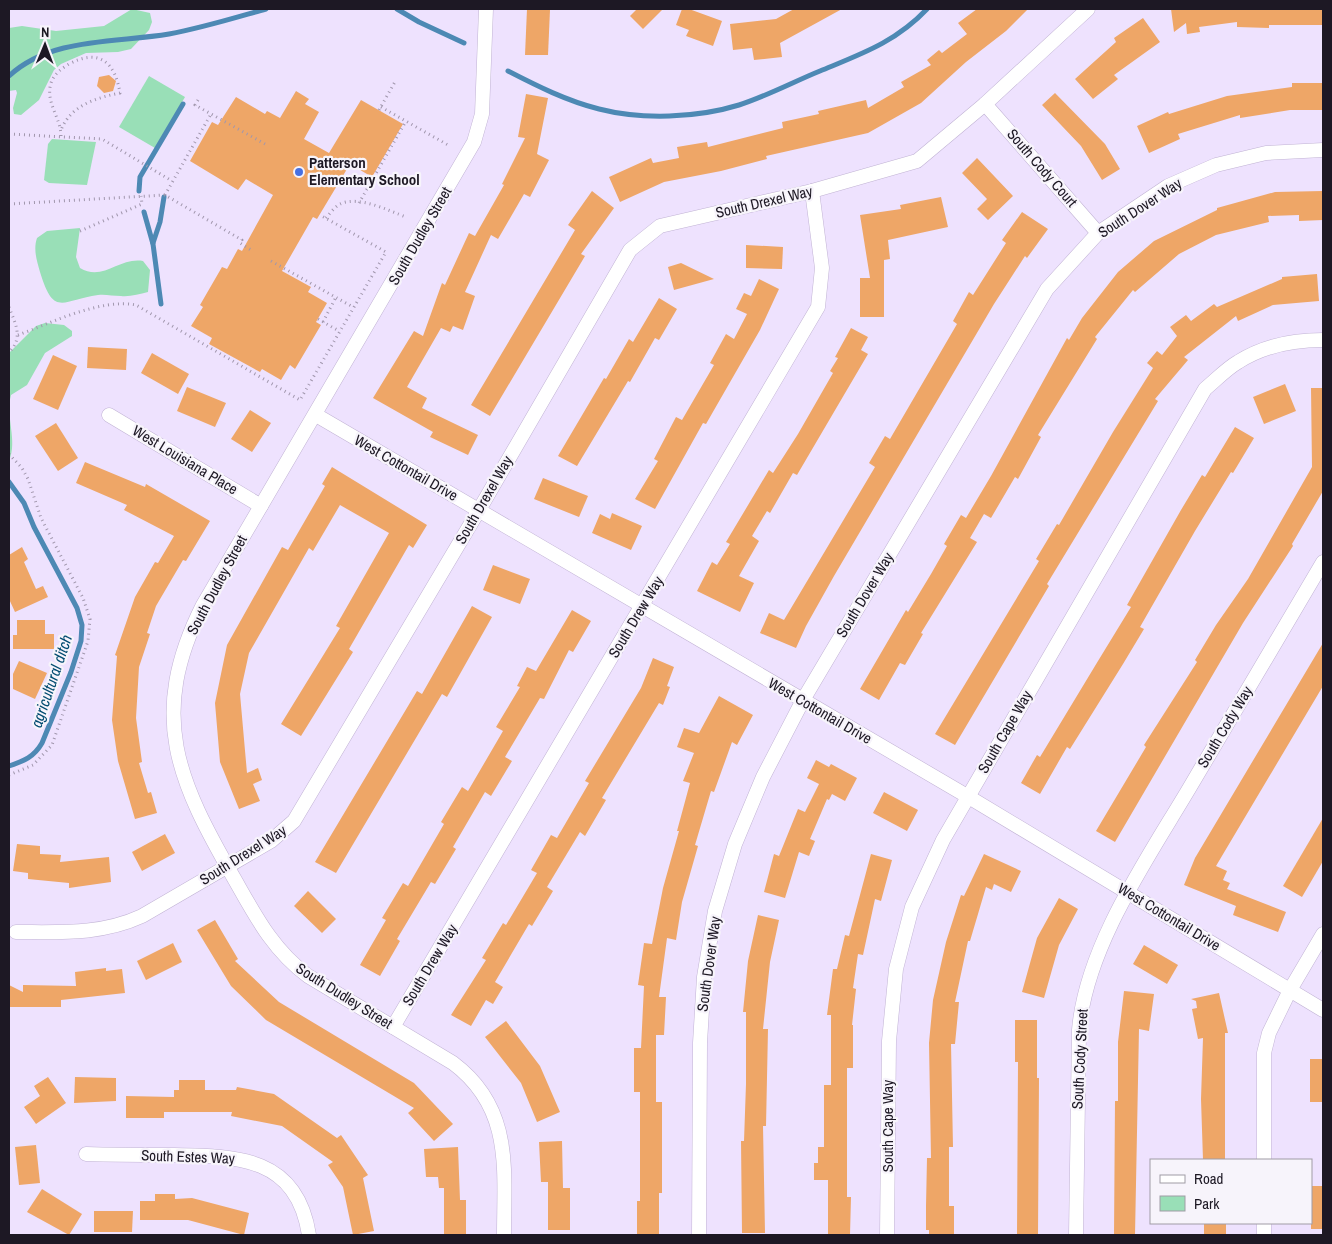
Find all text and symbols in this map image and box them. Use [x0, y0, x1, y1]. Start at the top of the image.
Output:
north arrow [20, 20, 70, 70]
text: N [41, 23, 50, 41]
street label: South Cody Court [1002, 124, 1083, 212]
place label: Patterson Elementary School [309, 152, 420, 190]
marker: Patterson Elementary School [293, 166, 305, 178]
street label: South Dover Way [1094, 172, 1186, 243]
street label: South Drexel Way [713, 180, 815, 223]
street label: South Dudley Street [383, 182, 456, 289]
street label: West Louisiana Place [129, 420, 242, 499]
street label: West Cottontail Drive [350, 429, 462, 506]
street label: South Drexel Way [450, 451, 518, 548]
street label: South Dudley Street [181, 531, 252, 638]
street label: South Dover Way [831, 547, 899, 641]
street label: South Drew Way [603, 571, 669, 662]
water label: agricultural ditch [25, 632, 77, 730]
street label: West Cottontail Drive [764, 672, 876, 749]
street label: South Cody Way [1192, 681, 1258, 772]
street label: South Cape Way [972, 686, 1037, 777]
street label: South Drexel Way [195, 819, 291, 890]
street label: West Cottontail Drive [1114, 878, 1225, 956]
street label: South Dover Way [691, 914, 726, 1013]
street label: South Drew Way [397, 919, 463, 1010]
street label: South Dudley Street [292, 958, 397, 1034]
street label: South Cody Street [1066, 1008, 1093, 1110]
street label: South Cape Way [877, 1079, 898, 1172]
street label: South Estes Way [141, 1144, 236, 1169]
legend [1150, 1159, 1312, 1224]
text: Road [1194, 1168, 1223, 1189]
text: Park [1194, 1193, 1220, 1214]

